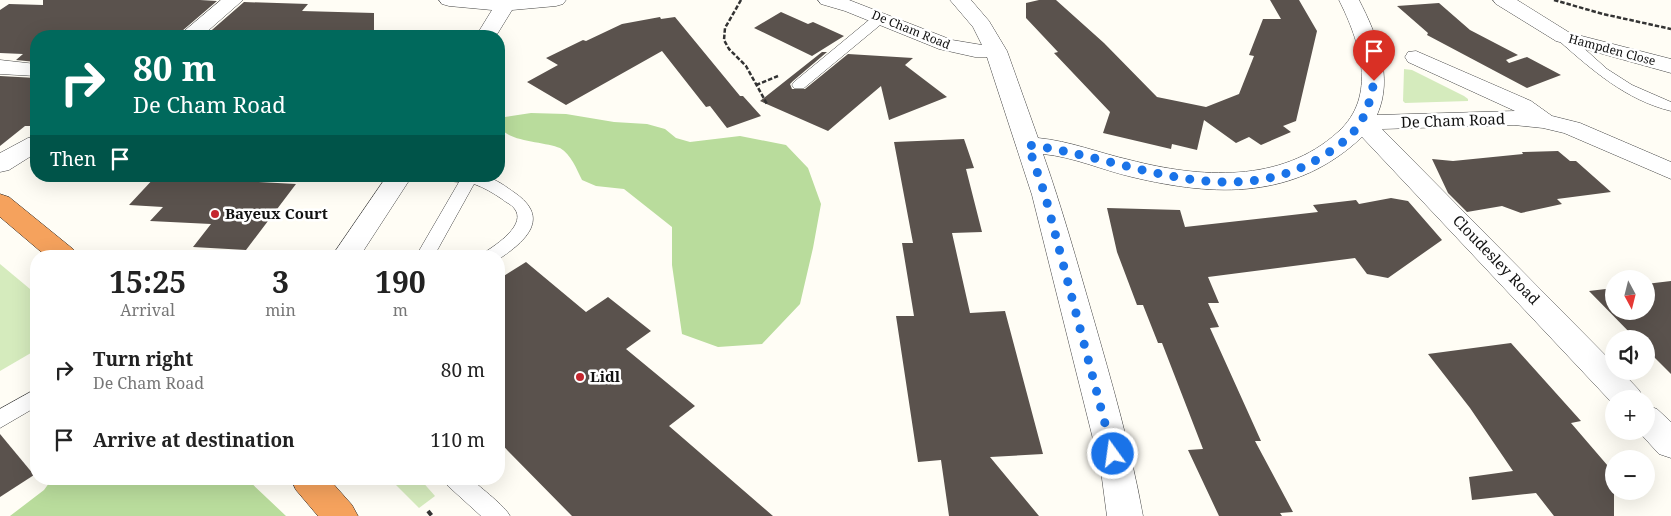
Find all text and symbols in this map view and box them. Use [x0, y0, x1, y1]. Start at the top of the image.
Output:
street label: De Cham Road [869, 6, 954, 53]
pin [1353, 30, 1395, 81]
street label: Hampden Close [1567, 30, 1658, 69]
icon: arrive [1360, 37, 1388, 65]
text: 80 m [133, 44, 216, 91]
icon: right [50, 50, 115, 115]
text: De Cham Road [133, 89, 286, 119]
street label: De Cham Road [1401, 108, 1505, 132]
icon: arrive [106, 145, 134, 173]
text: Then [50, 146, 96, 172]
place label: Bayeux Court [225, 203, 328, 223]
marker: Bayeux Court [209, 208, 221, 220]
street label: Cloudesley Road [1449, 210, 1545, 308]
text: 15:25 [109, 261, 186, 302]
text: 3 [272, 261, 289, 302]
text: 190 [375, 261, 426, 302]
north arrow [1605, 270, 1655, 320]
map controls [1605, 270, 1655, 500]
text: Arrival [120, 299, 175, 321]
text: min [265, 299, 296, 321]
text: m [393, 299, 408, 321]
button: sound [1605, 330, 1655, 380]
text: Turn right [93, 346, 193, 372]
icon: right [50, 356, 78, 384]
text: 80 m [441, 357, 485, 383]
place label: Lidl [590, 366, 621, 386]
marker: Lidl [574, 371, 586, 383]
text: De Cham Road [93, 372, 204, 394]
button: + [1605, 390, 1655, 440]
icon: arrive [50, 426, 78, 454]
text: Arrive at destination [93, 427, 295, 453]
text: 110 m [430, 427, 485, 453]
position arrow [1086, 427, 1138, 479]
button: − [1605, 450, 1655, 500]

